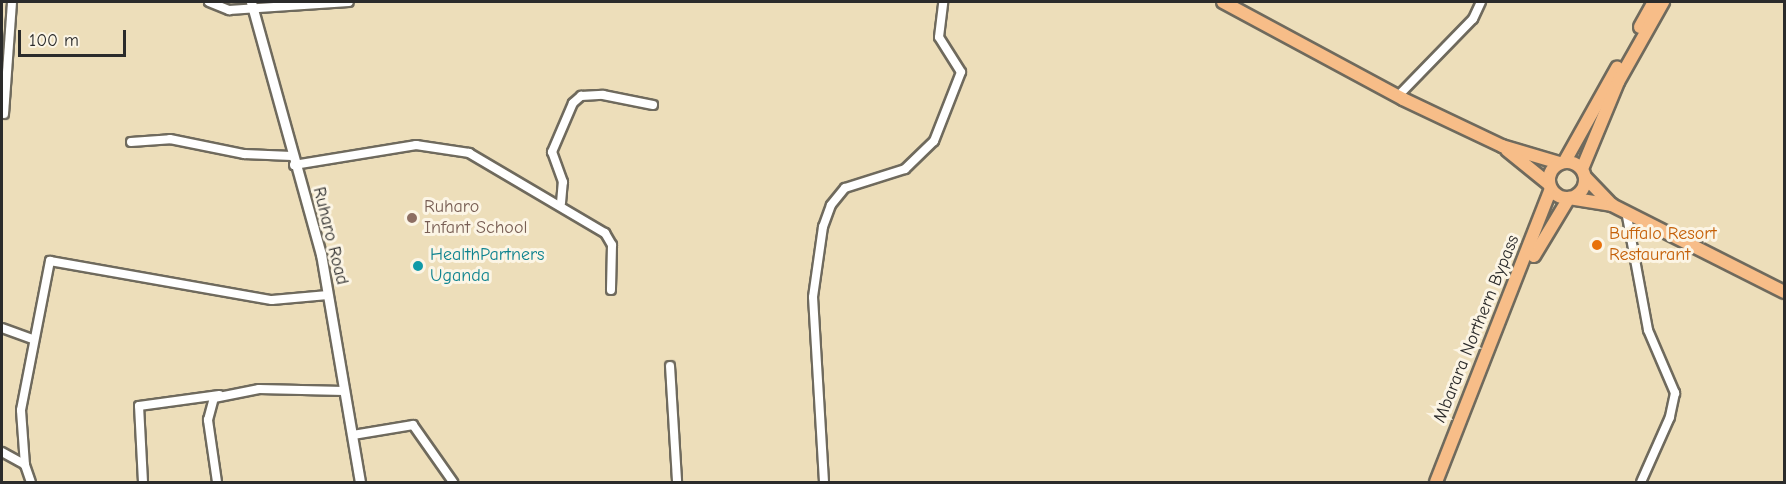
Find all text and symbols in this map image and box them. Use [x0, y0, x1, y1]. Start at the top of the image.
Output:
scale bar [21, 18, 129, 56]
text: 100 m [29, 30, 79, 51]
street label: Ruharo Road [307, 185, 353, 287]
place label: Ruharo Infant School [424, 197, 527, 240]
marker: Ruharo Infant School [405, 211, 419, 225]
place label: Buffalo Resort Restaurant [1609, 224, 1717, 266]
street label: Mbarara Northern Bypass [1429, 232, 1525, 426]
marker: Buffalo Resort Restaurant [1590, 238, 1604, 252]
place label: HealthPartners Uganda [430, 245, 545, 288]
marker: HealthPartners Uganda [411, 259, 425, 273]

